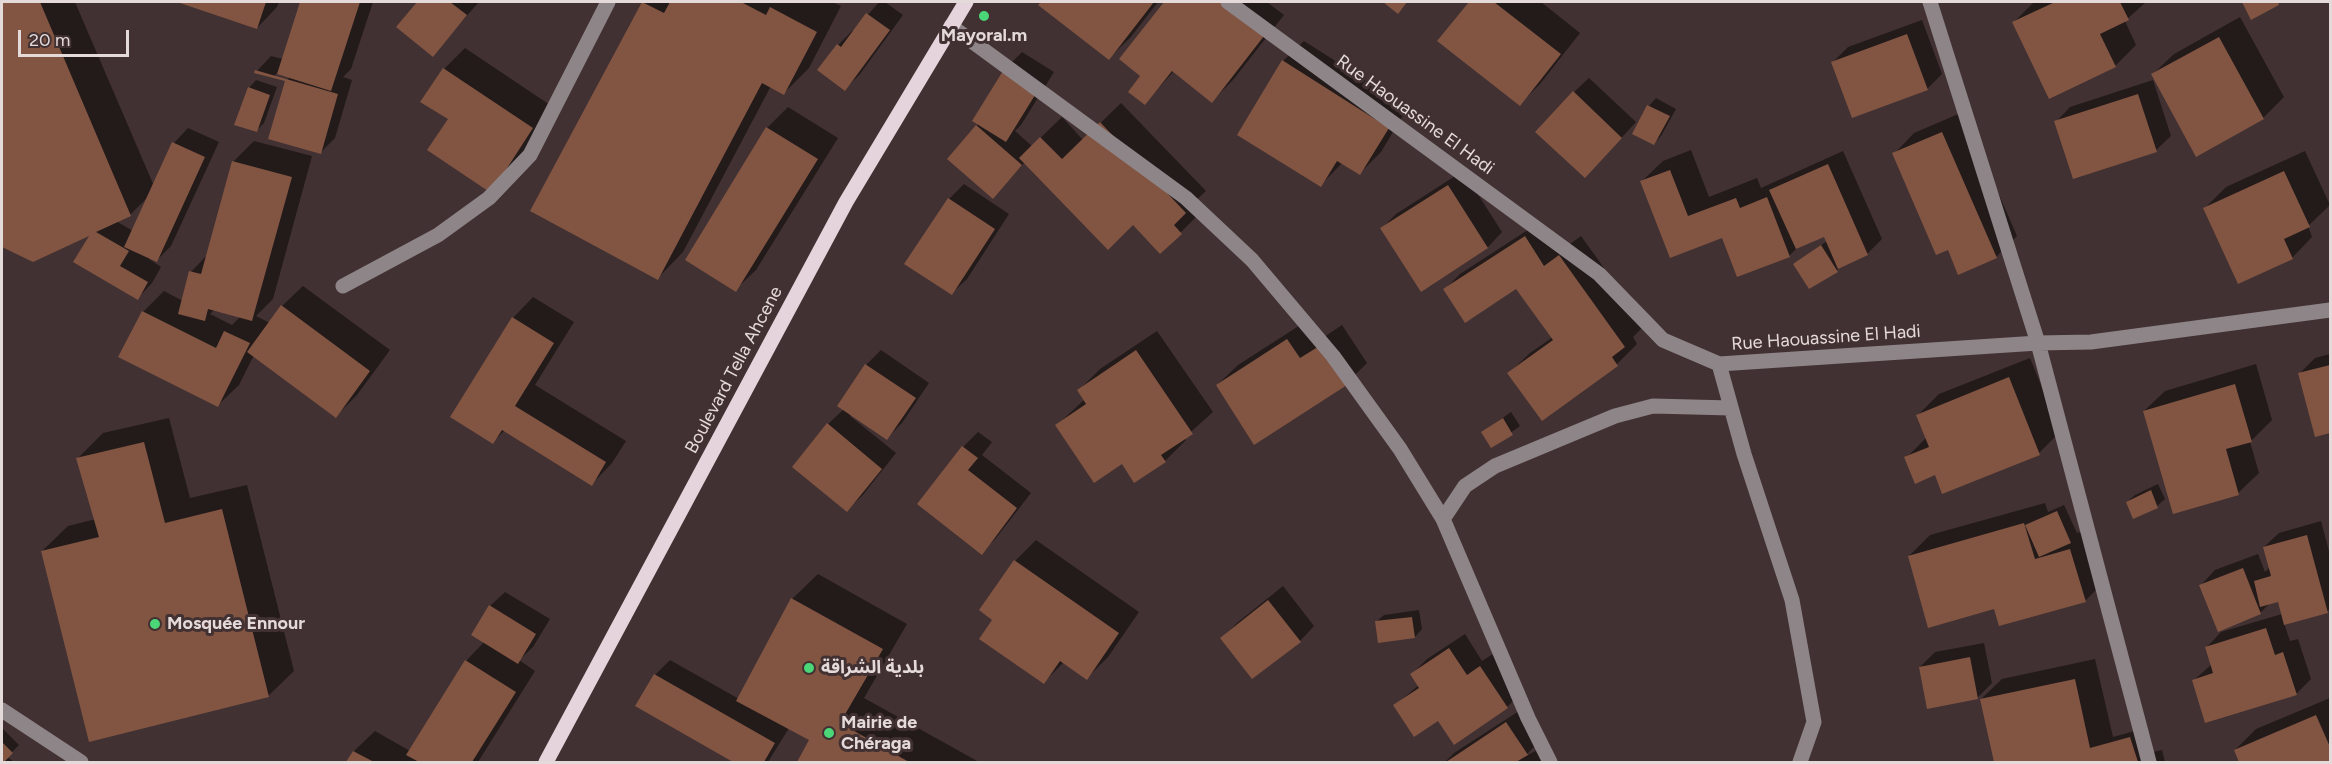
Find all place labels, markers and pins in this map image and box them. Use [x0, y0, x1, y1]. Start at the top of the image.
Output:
marker: Mayoral.m [977, 9, 991, 23]
place label: Mayoral.m [941, 25, 1027, 47]
place label: Mosquée Ennour [167, 613, 305, 635]
marker: Mosquée Ennour [148, 617, 162, 631]
place label: بلدية الشراقة [821, 657, 924, 679]
marker: بلدية الشراقة [802, 661, 816, 675]
place label: Mairie de Chéraga [841, 712, 917, 754]
marker: Mairie de Chéraga [822, 726, 836, 740]

